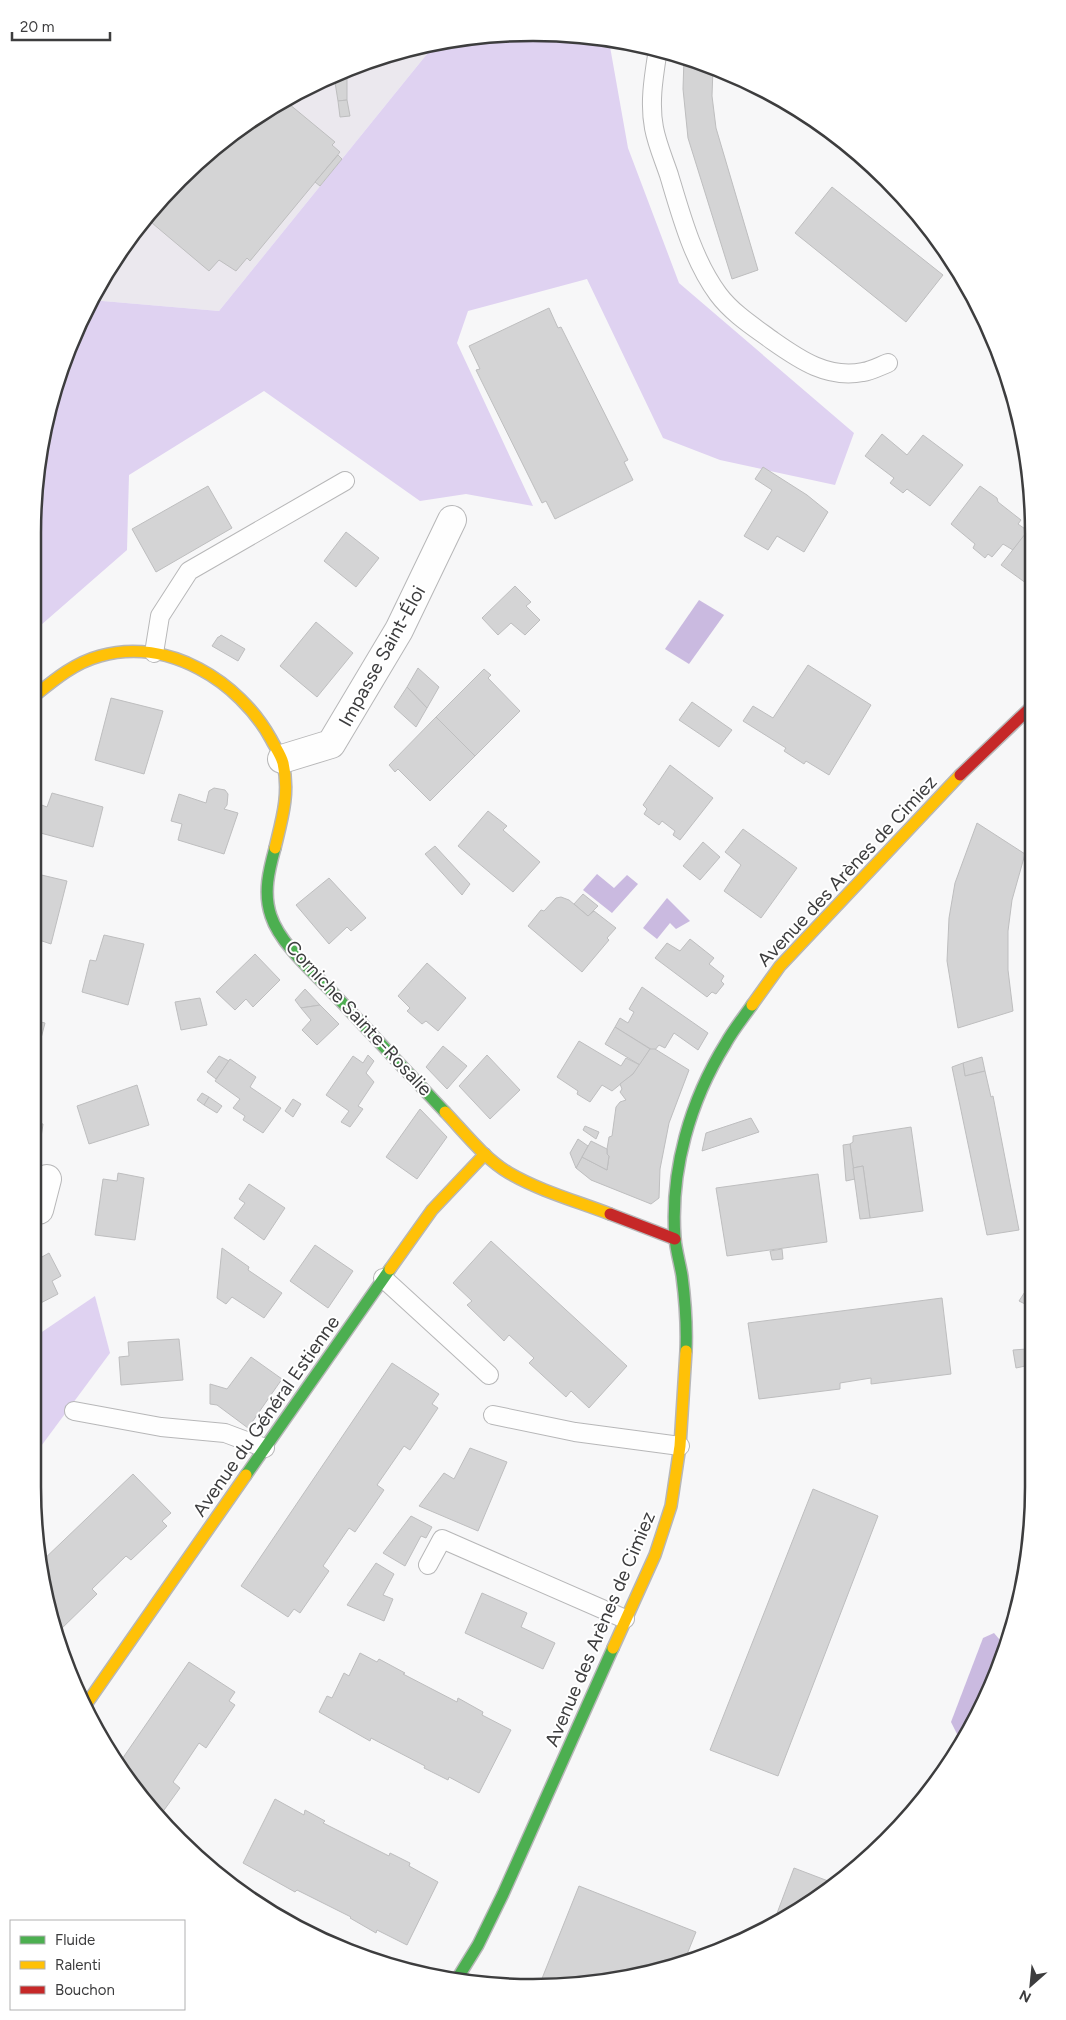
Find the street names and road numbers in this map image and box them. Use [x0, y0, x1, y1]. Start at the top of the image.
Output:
street label: Impasse Saint-Éloi [334, 582, 430, 730]
street label: Avenue des Arènes de Cimiez [752, 771, 942, 971]
street label: Corniche Sainte-Rosalie [281, 935, 437, 1101]
street label: Avenue du Général Estienne [188, 1311, 344, 1521]
street label: Avenue des Arènes de Cimiez [540, 1508, 660, 1750]

